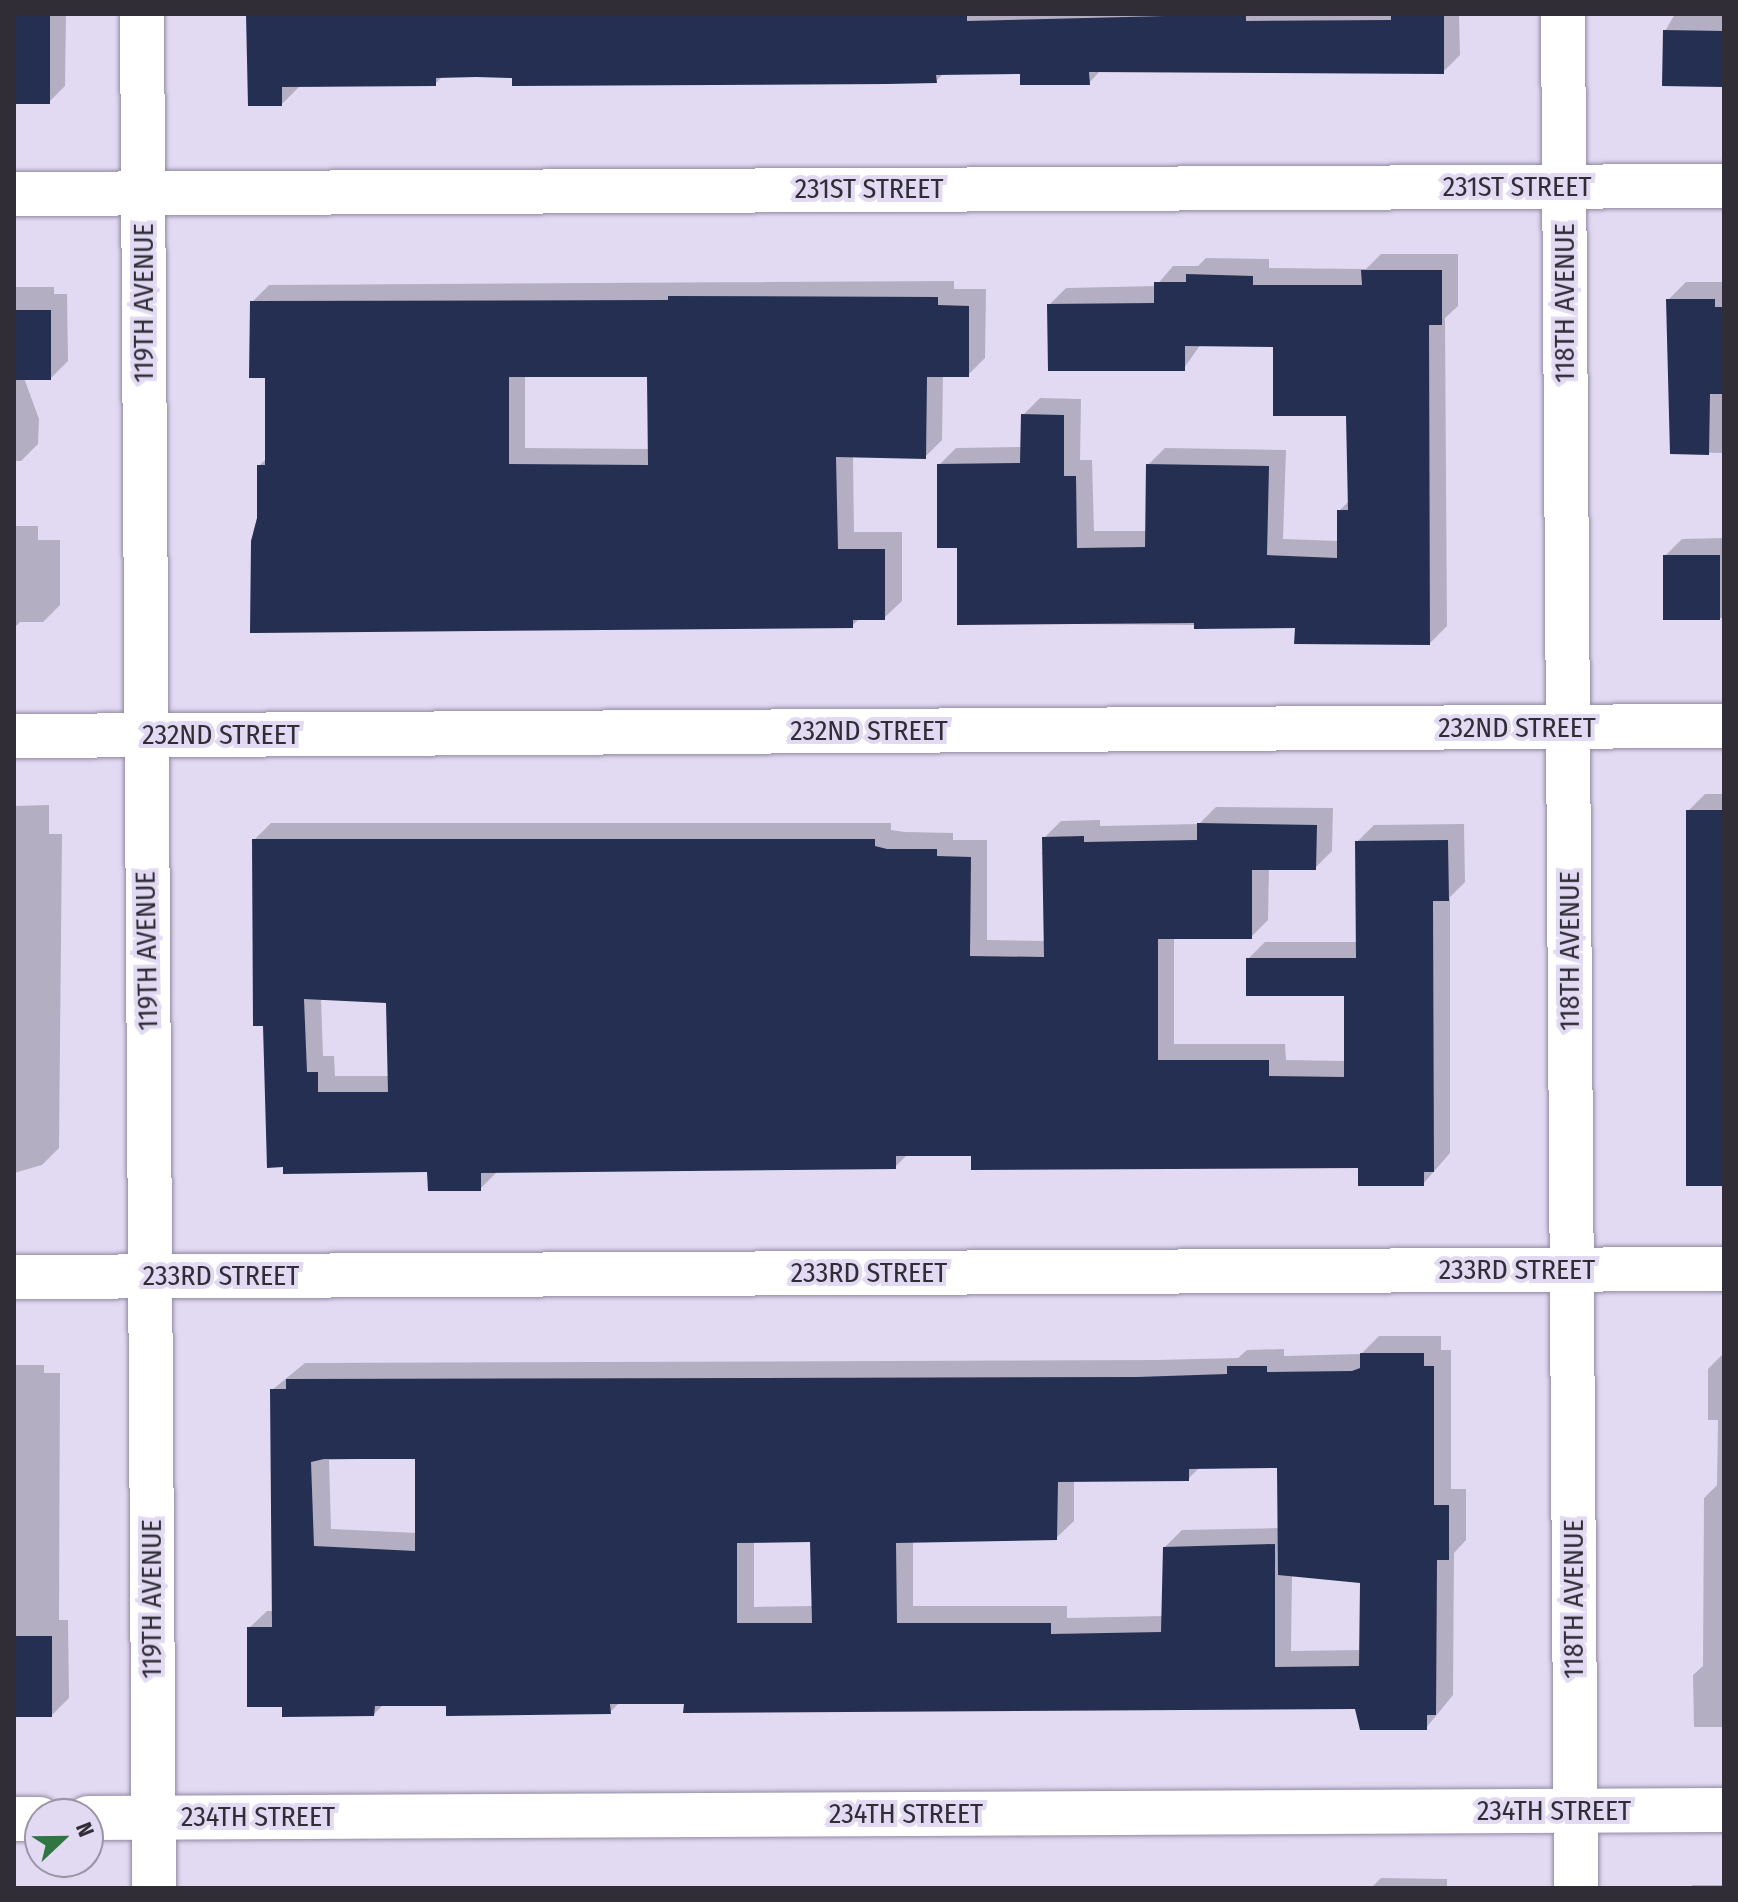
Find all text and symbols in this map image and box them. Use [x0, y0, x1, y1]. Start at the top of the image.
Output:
street label: 231ST STREET [1443, 170, 1591, 204]
street label: 231ST STREET [795, 172, 943, 206]
street label: 119TH AVENUE [127, 223, 161, 383]
street label: 118TH AVENUE [1548, 223, 1582, 383]
street label: 232ND STREET [1438, 711, 1596, 745]
street label: 232ND STREET [790, 714, 948, 748]
street label: 232ND STREET [142, 718, 300, 752]
street label: 119TH AVENUE [129, 871, 165, 1031]
street label: 118TH AVENUE [1553, 871, 1587, 1031]
street label: 233RD STREET [1439, 1253, 1595, 1287]
street label: 233RD STREET [791, 1256, 947, 1290]
street label: 233RD STREET [143, 1259, 299, 1293]
street label: 119TH AVENUE [135, 1519, 169, 1679]
street label: 118TH AVENUE [1557, 1519, 1591, 1679]
street label: 234TH STREET [1477, 1794, 1631, 1828]
street label: 234TH STREET [829, 1797, 983, 1831]
north arrow [24, 1798, 104, 1878]
street label: 234TH STREET [181, 1800, 335, 1834]
text: N [70, 1818, 100, 1841]

